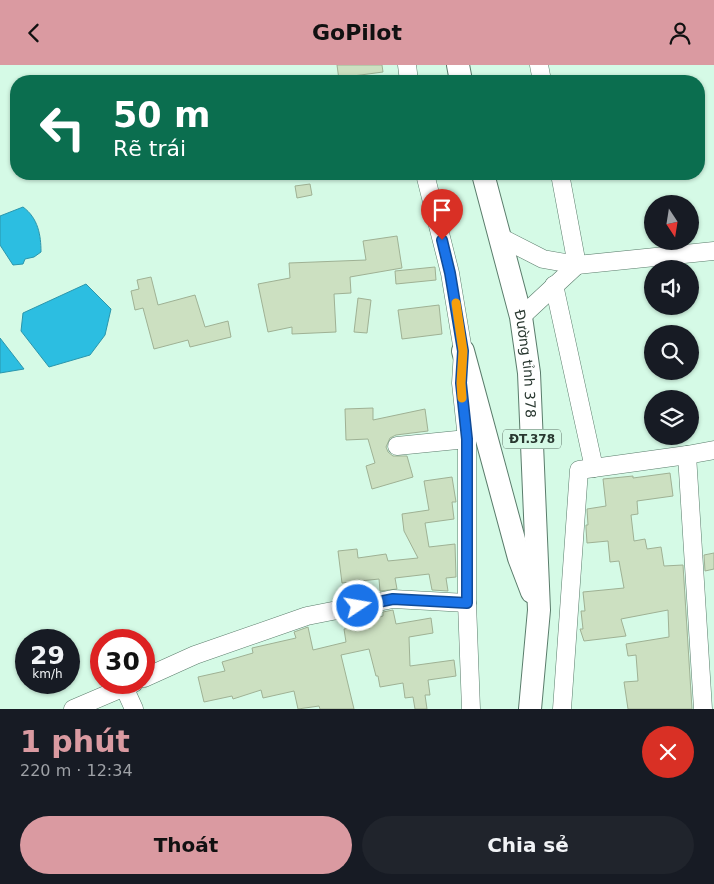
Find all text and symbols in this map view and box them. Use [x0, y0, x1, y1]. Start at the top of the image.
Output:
icon: back [20, 19, 48, 47]
icon: person [666, 19, 694, 47]
text: GoPilot [312, 20, 402, 45]
icon: left [30, 95, 95, 160]
text: 50 m [113, 95, 210, 135]
text: Rẽ trái [113, 136, 186, 161]
pin [421, 189, 463, 240]
north arrow [644, 195, 699, 250]
map controls [644, 195, 699, 445]
icon: arrive [428, 196, 456, 224]
button: sound [644, 260, 699, 315]
street label: Đường tỉnh 378 [511, 308, 539, 418]
button: search [644, 325, 699, 380]
button: layers [644, 390, 699, 445]
road number: ĐT.378 [503, 429, 561, 449]
position arrow [331, 579, 383, 631]
speed limit sign: 30 [90, 629, 155, 694]
text: 29 [30, 641, 65, 670]
text: km/h [32, 667, 63, 681]
text: 1 phút [20, 724, 130, 759]
button: close [642, 726, 694, 778]
text: 220 m · 12:34 [20, 761, 133, 780]
button: Thoát [20, 816, 352, 874]
button: Chia sẻ [362, 816, 694, 874]

